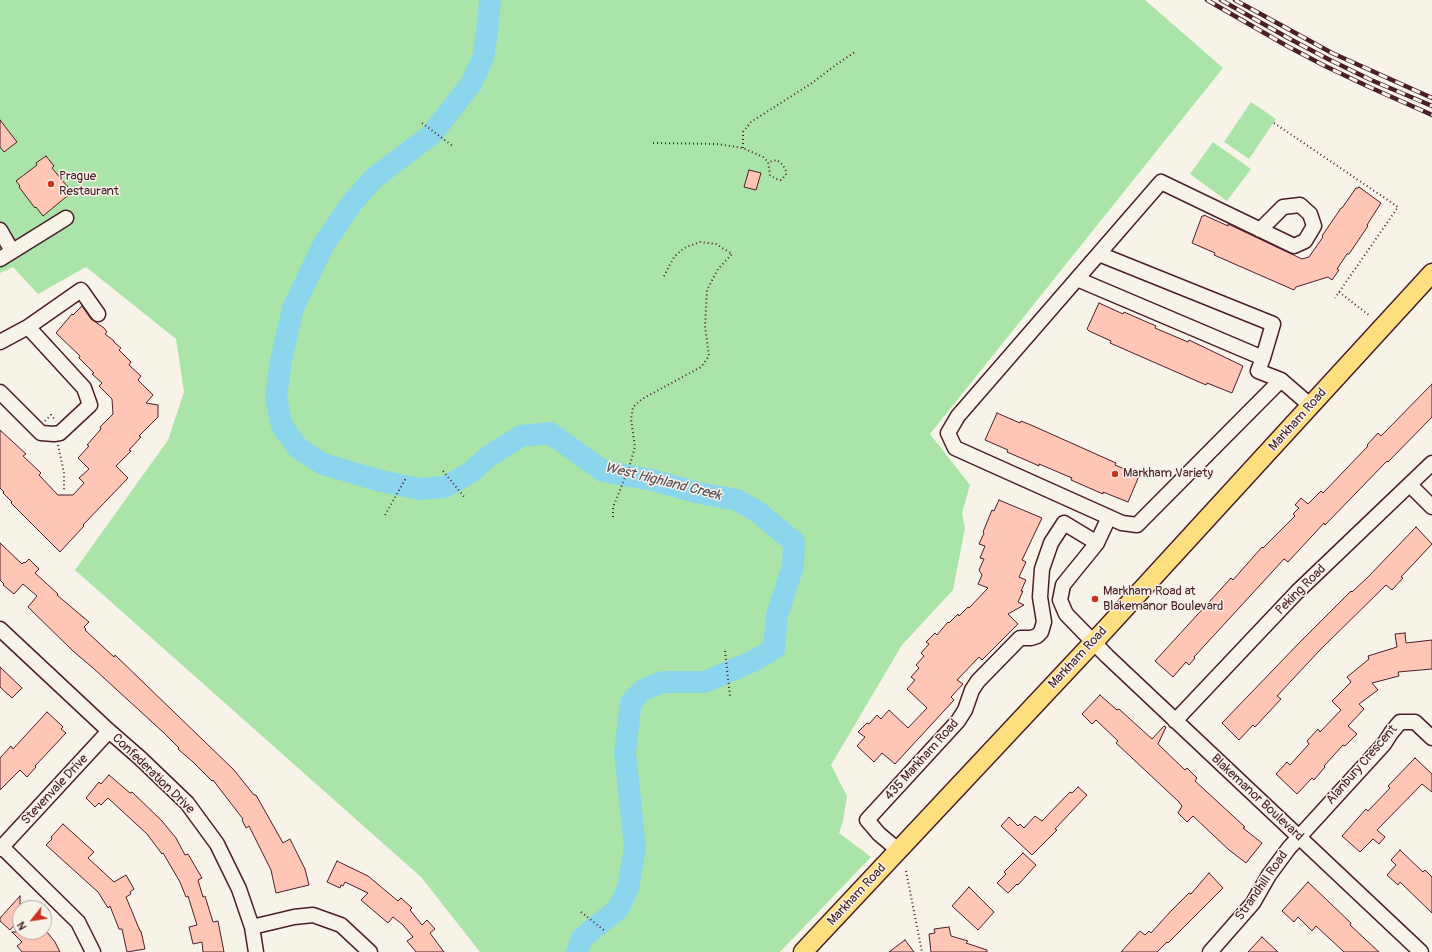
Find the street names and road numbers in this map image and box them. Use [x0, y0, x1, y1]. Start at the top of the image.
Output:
street label: Markham Road [1266, 385, 1330, 455]
street label: Peking Road [1273, 562, 1329, 618]
street label: Markham Road [1045, 624, 1111, 692]
street label: 435 Markham Road [882, 716, 962, 804]
street label: Alanbury Crescent [1323, 722, 1401, 808]
street label: Confederation Drive [108, 731, 198, 817]
street label: Blakemanor Boulevard [1208, 751, 1306, 845]
street label: Stevenvale Drive [18, 752, 92, 828]
street label: Strandhill Road [1232, 848, 1292, 924]
street label: Markham Road [824, 861, 890, 929]

